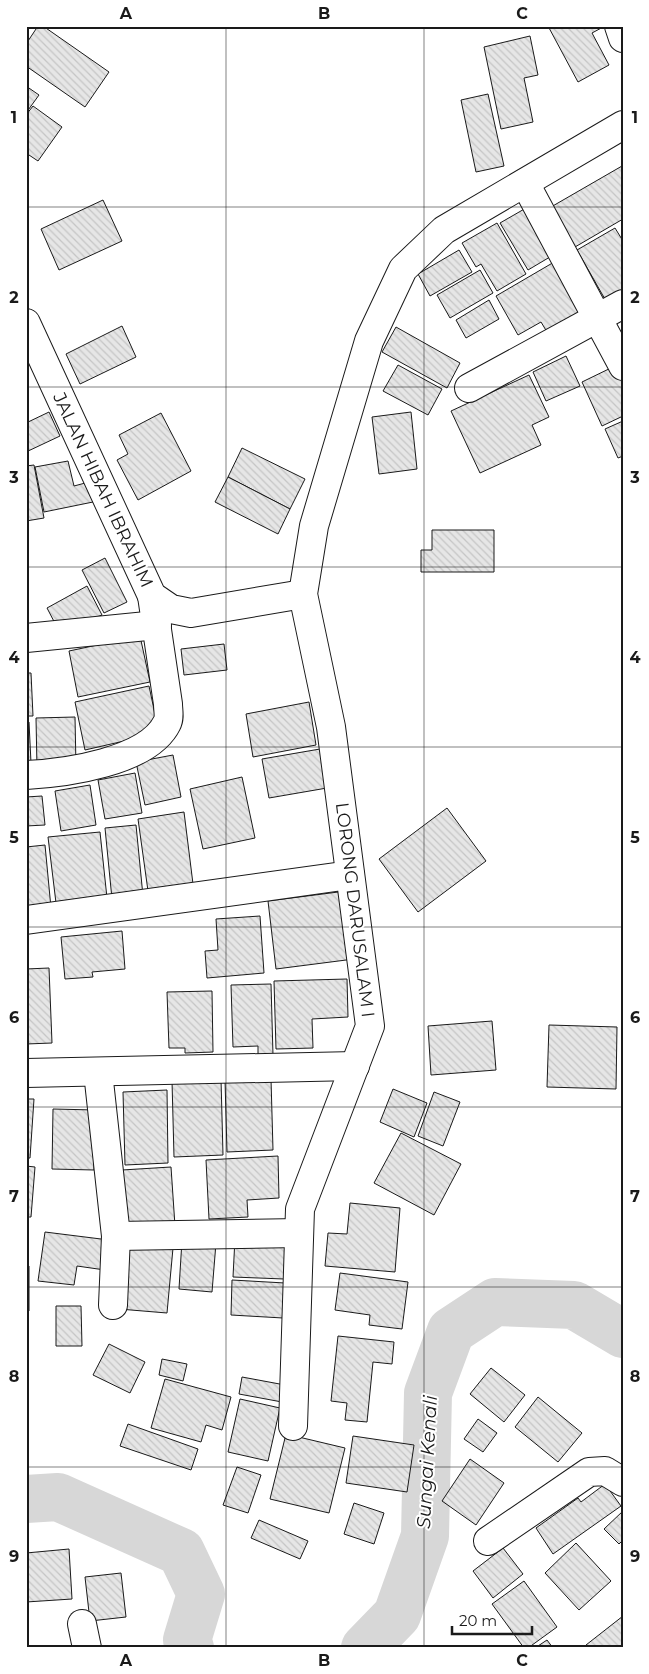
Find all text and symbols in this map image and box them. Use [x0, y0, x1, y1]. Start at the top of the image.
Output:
text: A [119, 4, 133, 23]
text: B [318, 4, 330, 23]
text: C [516, 4, 528, 23]
text: 1 [11, 108, 17, 127]
text: 1 [632, 108, 638, 127]
text: 2 [9, 288, 19, 307]
text: 2 [630, 288, 640, 307]
street label: JALAN HIBAH IBRAHIM [48, 388, 158, 591]
text: 3 [8, 468, 19, 487]
text: 3 [629, 468, 640, 487]
text: 4 [8, 648, 20, 667]
text: 4 [629, 648, 641, 667]
street label: LORONG DARUSALAM I [331, 801, 379, 1019]
text: 5 [9, 828, 19, 847]
text: 5 [630, 828, 640, 847]
text: 6 [9, 1008, 19, 1027]
text: 6 [630, 1008, 640, 1027]
text: 7 [9, 1187, 19, 1206]
text: 7 [630, 1187, 640, 1206]
text: 8 [9, 1367, 19, 1386]
text: 8 [630, 1367, 640, 1386]
water label: Sungai Kenali [412, 1394, 442, 1529]
text: 9 [9, 1547, 19, 1566]
text: 9 [630, 1547, 640, 1566]
scale bar [452, 1604, 532, 1636]
text: 20 m [459, 1611, 497, 1630]
text: A [119, 1651, 133, 1670]
text: B [318, 1651, 330, 1670]
text: C [516, 1651, 528, 1670]

